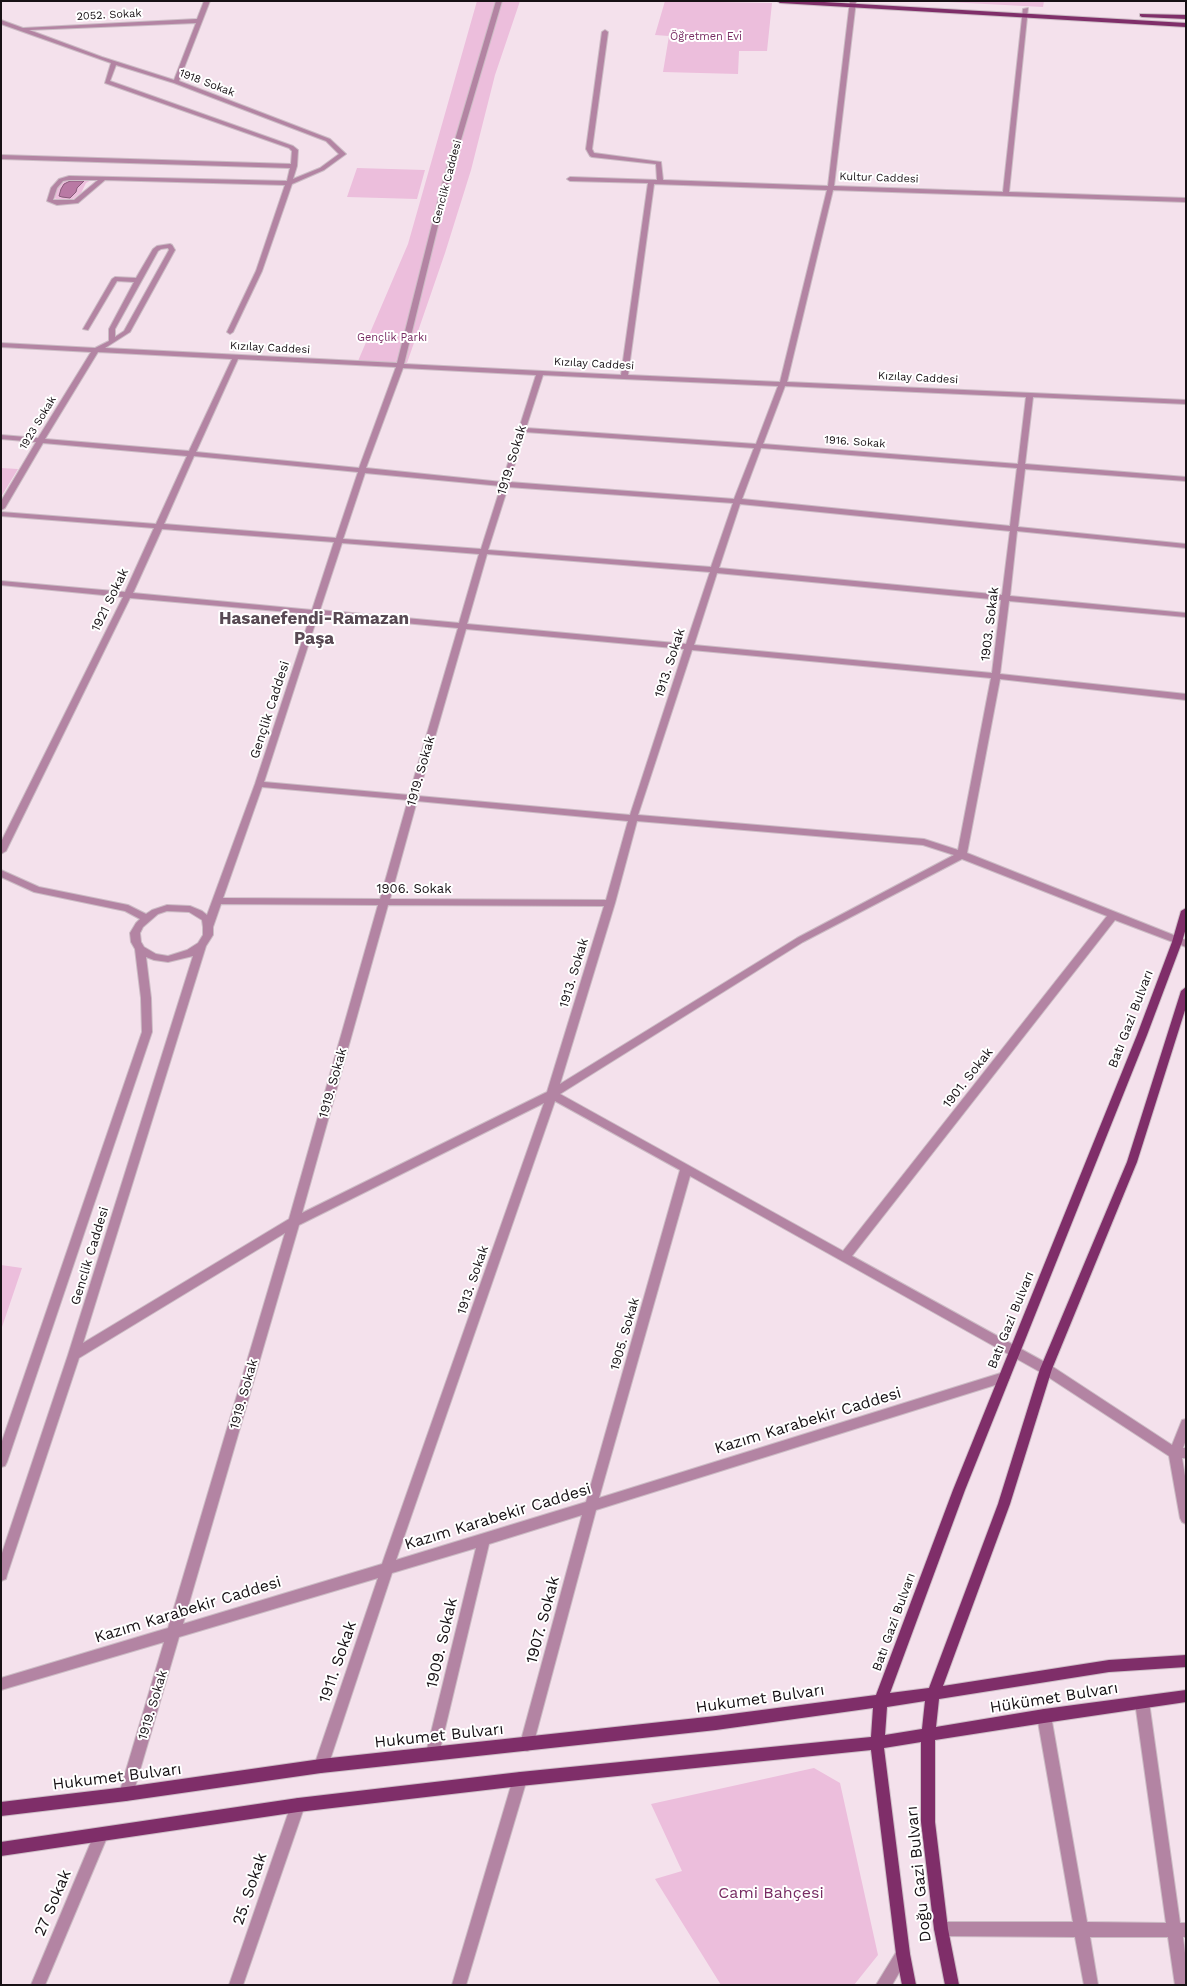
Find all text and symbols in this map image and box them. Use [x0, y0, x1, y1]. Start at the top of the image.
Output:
street label: 2052. Sokak [76, 7, 142, 23]
park label: Öğretmen Evi [670, 30, 742, 44]
street label: 1918 Sokak [177, 66, 237, 100]
street label: Genclik Caddesi [429, 139, 465, 225]
street label: Kultur Caddesi [839, 170, 919, 186]
park label: Gençlik Parkı [357, 331, 427, 345]
street label: Kızılay Caddesi [230, 339, 310, 357]
street label: Kızılay Caddesi [554, 355, 634, 373]
street label: Kızılay Caddesi [878, 369, 958, 387]
street label: 1923 Sokak [17, 394, 59, 452]
street label: 1919. Sokak [494, 423, 530, 497]
street label: 1916. Sokak [824, 433, 886, 451]
street label: 1921 Sokak [88, 566, 132, 634]
street label: 1903. Sokak [978, 586, 1002, 662]
district label: Hasanefendi-Ramazan Paşa [219, 609, 409, 649]
street label: 1913. Sokak [651, 626, 689, 700]
street label: Gençlik Caddesi [247, 659, 293, 761]
street label: 1919. Sokak [404, 734, 438, 808]
street label: 1906. Sokak [376, 881, 452, 897]
street label: 1913. Sokak [556, 936, 592, 1010]
street label: Batı Gazi Bulvarı [1105, 968, 1157, 1070]
street label: 1901. Sokak [940, 1045, 996, 1111]
street label: 1919. Sokak [316, 1046, 350, 1120]
street label: Genclik Caddesi [68, 1205, 112, 1307]
street label: 1913. Sokak [454, 1244, 492, 1316]
street label: Batı Gazi Bulvarı [984, 1269, 1038, 1371]
street label: 1905. Sokak [607, 1296, 643, 1372]
street label: 1919. Sokak [227, 1357, 261, 1431]
street label: Kazım Karabekir Caddesi [712, 1383, 904, 1459]
street label: Kazım Karabekir Caddesi [402, 1479, 594, 1555]
street label: Batı Gazi Bulvarı [869, 1571, 919, 1673]
street label: Kazım Karabekir Caddesi [92, 1572, 284, 1648]
street label: 1907. Sokak [522, 1574, 564, 1666]
street label: 1909. Sokak [422, 1596, 462, 1690]
street label: 1911. Sokak [315, 1619, 361, 1705]
street label: 1919. Sokak [135, 1668, 171, 1742]
street label: Hükümet Bulvarı [988, 1678, 1120, 1718]
street label: Hukumet Bulvarı [694, 1680, 826, 1718]
street label: Hukumet Bulvarı [374, 1720, 504, 1752]
street label: Hukumet Bulvarı [51, 1760, 183, 1794]
street label: Doğu Gazi Bulvarı [902, 1805, 936, 1943]
street label: 25. Sokak [229, 1850, 271, 1928]
street label: 27 Sokak [30, 1867, 76, 1939]
park label: Cami Bahçesi [718, 1883, 824, 1903]

